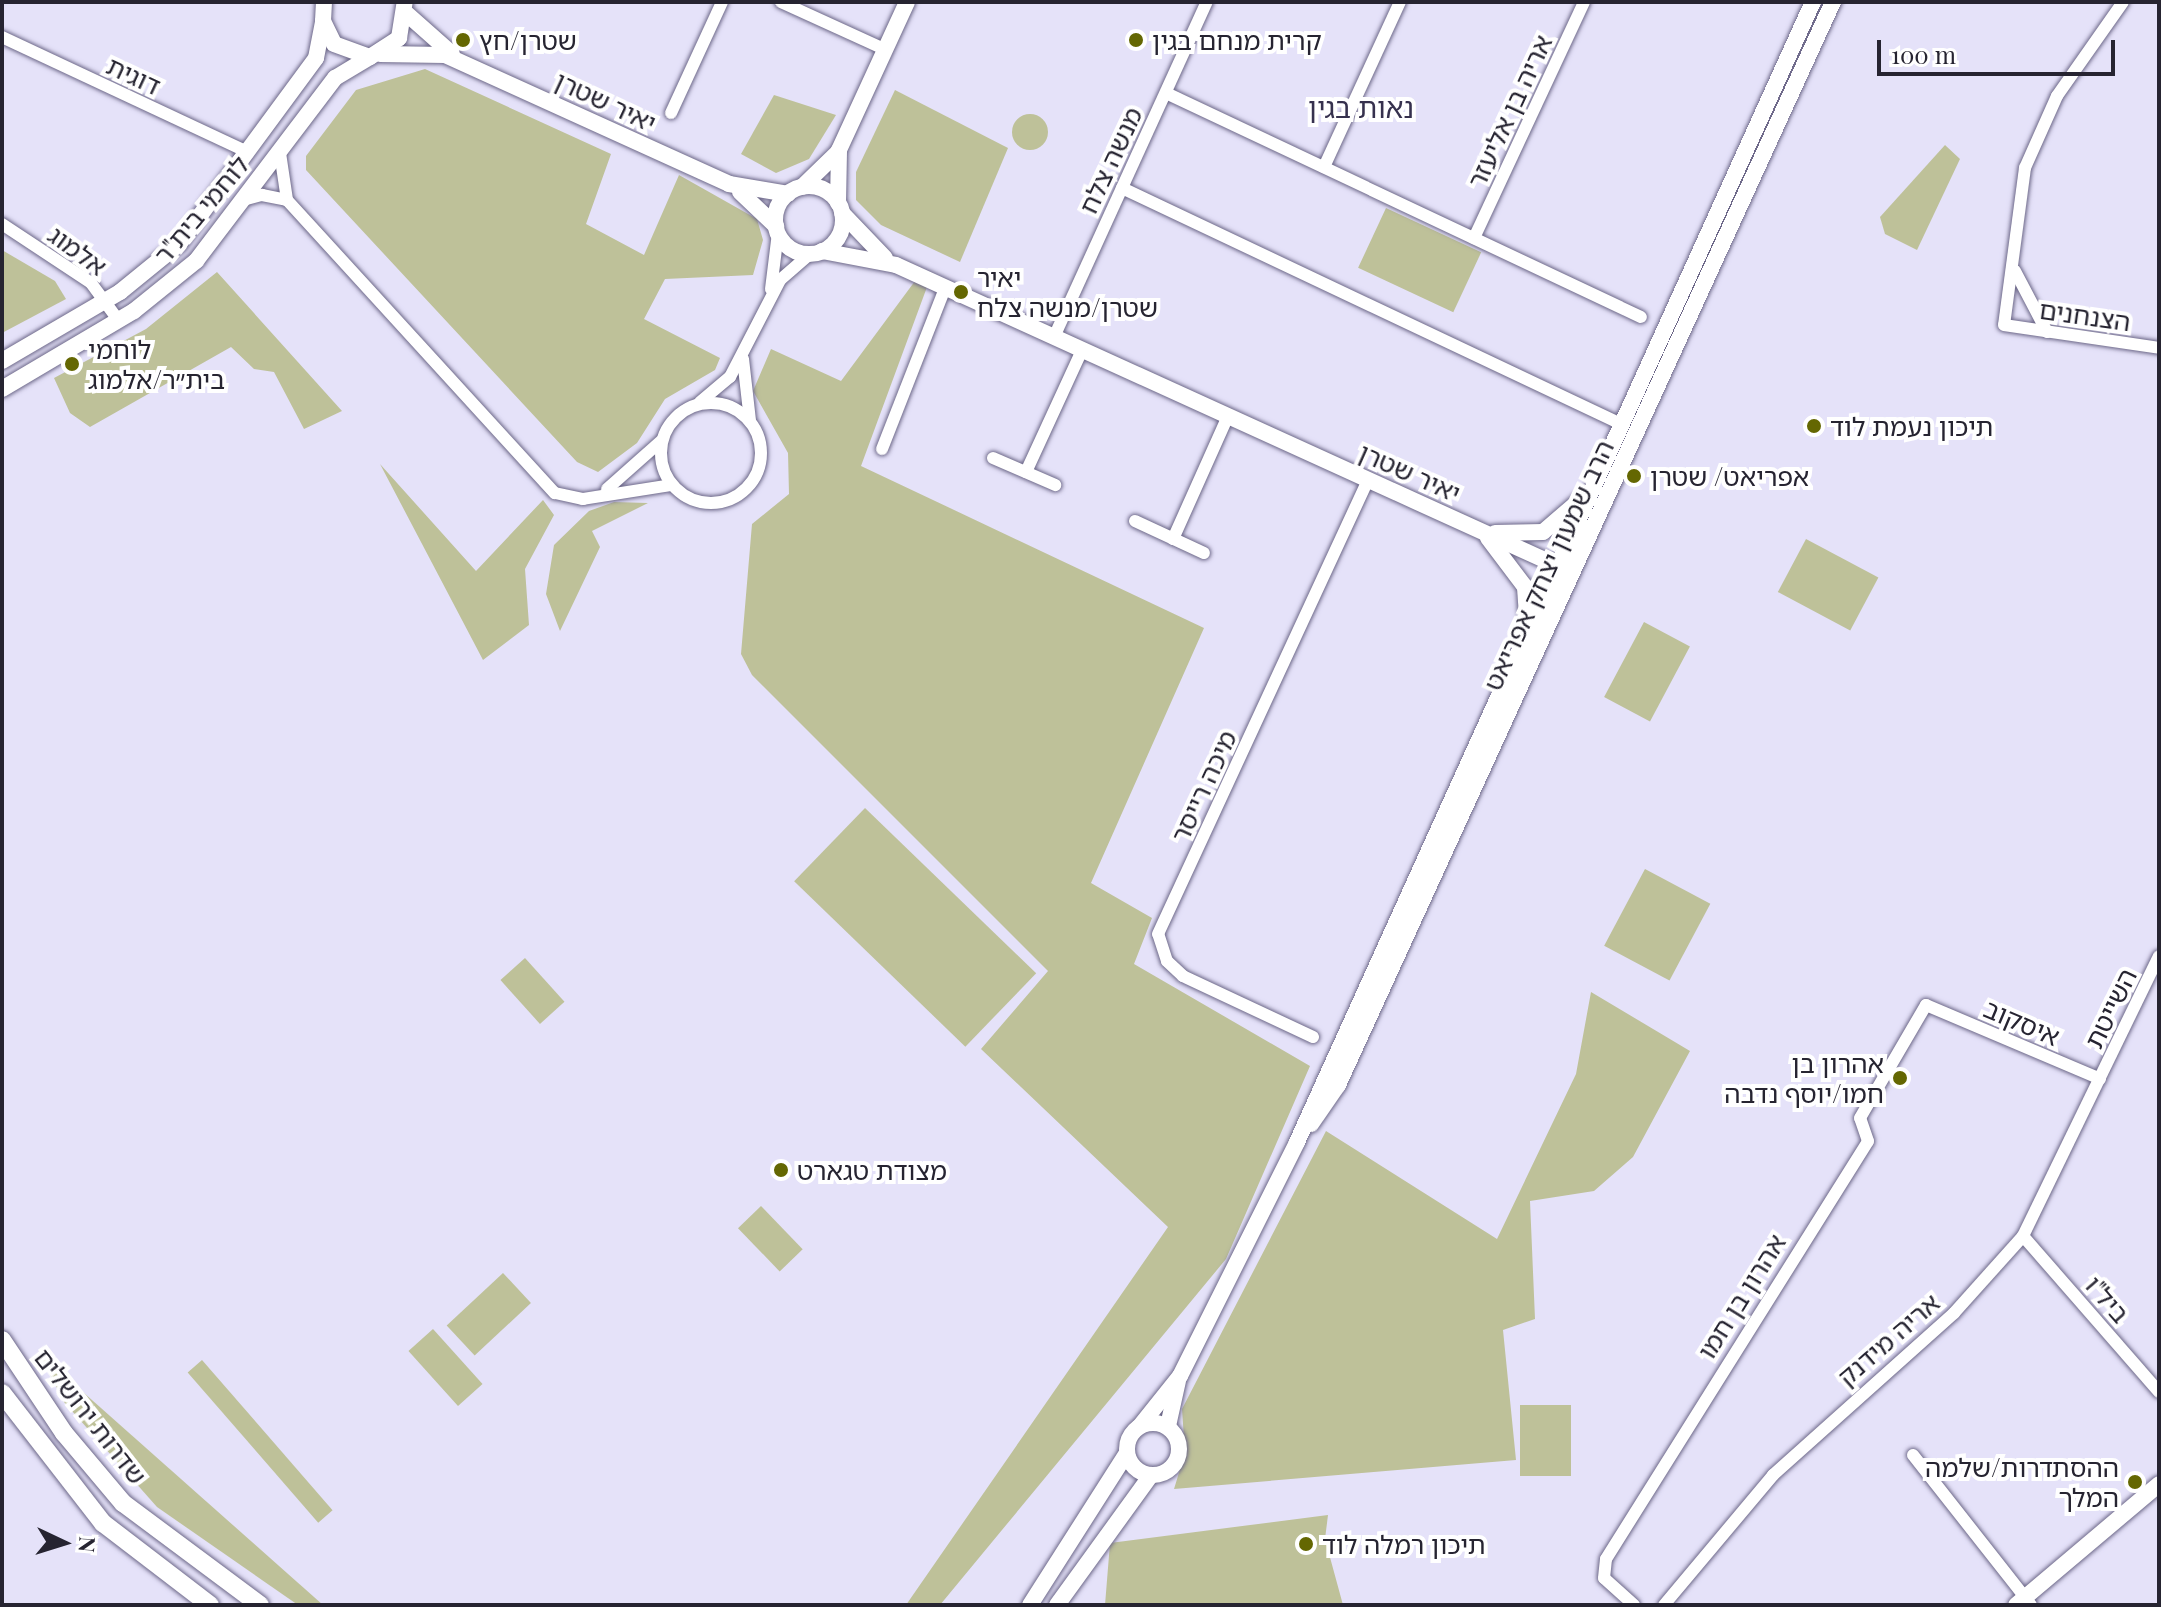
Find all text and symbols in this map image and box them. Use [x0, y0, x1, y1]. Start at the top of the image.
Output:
place label: שטרן/חץ [479, 24, 577, 56]
place label: קרית מנחם בגין [1152, 24, 1322, 56]
scale bar [1881, 24, 2119, 74]
street label: אריה בן אליעזר [1460, 30, 1558, 192]
marker: שטרן/חץ [454, 31, 472, 49]
marker: קרית מנחם בגין [1127, 31, 1145, 49]
text: 100 m [1891, 38, 1956, 70]
street label: דוגית [102, 49, 166, 101]
street label: יאיר שטרן [550, 64, 662, 138]
district label: נאות בגין [1308, 90, 1414, 124]
street label: מנשה צלח [1072, 102, 1148, 218]
street label: לוחמי בית"ר [147, 149, 255, 269]
street label: אלמוג [43, 218, 113, 282]
place label: יאיר שטרן/מנשה צלח [977, 261, 1158, 322]
marker: יאיר שטרן/מנשה צלח [952, 283, 970, 301]
street label: הצנחנים [2037, 293, 2133, 337]
place label: לוחמי בית״ר/אלמוג [88, 333, 225, 394]
marker: לוחמי בית״ר/אלמוג [63, 355, 81, 373]
place label: תיכון נעמת לוד [1830, 410, 1993, 442]
marker: תיכון נעמת לוד [1805, 417, 1823, 435]
street label: הרב שמעון יצחק אפריאט [1476, 435, 1620, 695]
street label: יאיר שטרן [1354, 436, 1466, 508]
place label: אפריאט/ שטרן [1650, 460, 1809, 492]
marker: אפריאט/ שטרן [1625, 467, 1643, 485]
street label: מיכה רייסר [1164, 725, 1242, 847]
street label: השייטת [2077, 963, 2143, 1053]
street label: איסקוב [1980, 992, 2064, 1052]
place label: אהרון בן חמו/יוסף נדבה [1724, 1047, 1884, 1108]
marker: אהרון בן חמו/יוסף נדבה [1891, 1069, 1909, 1087]
place label: מצודת טגארט [797, 1154, 947, 1186]
marker: מצודת טגארט [772, 1161, 790, 1179]
street label: אהרון בן חמו [1690, 1228, 1792, 1364]
street label: ביל"ו [2079, 1269, 2137, 1329]
street label: אריה מידנק [1831, 1286, 1945, 1392]
street label: שדרות ירושלים [28, 1342, 154, 1490]
place label: ההסתדרות/שלמה המלך [1925, 1451, 2119, 1512]
marker: ההסתדרות/שלמה המלך [2126, 1473, 2144, 1491]
north arrow [24, 1503, 104, 1583]
place label: תיכון רמלה לוד [1322, 1528, 1486, 1560]
marker: תיכון רמלה לוד [1297, 1535, 1315, 1553]
text: N [72, 1536, 103, 1554]

